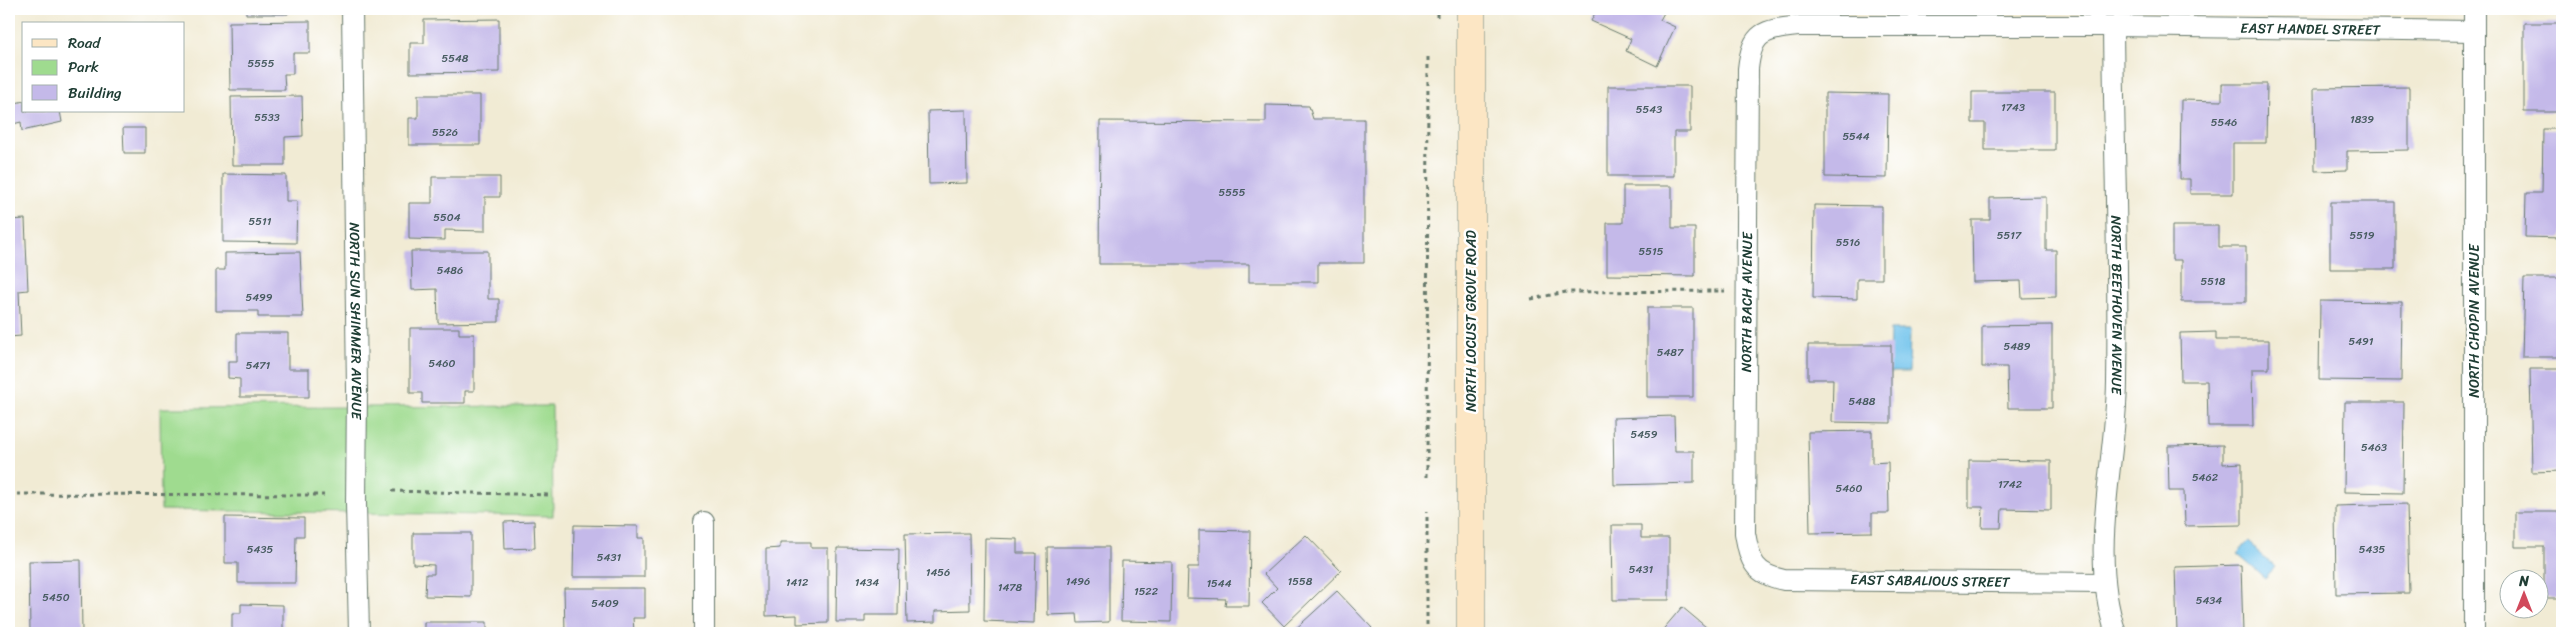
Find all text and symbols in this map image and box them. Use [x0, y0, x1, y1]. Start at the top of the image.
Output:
street label: EAST HANDEL STREET [2240, 15, 2381, 42]
legend [22, 22, 185, 112]
text: Road [68, 30, 101, 56]
house number: 5548 [442, 49, 469, 68]
text: Park [68, 54, 99, 80]
house number: 5555 [248, 54, 275, 73]
text: Building [68, 80, 122, 106]
house number: 1743 [2001, 98, 2025, 117]
house number: 5543 [1636, 100, 1662, 119]
house number: 5533 [254, 108, 280, 127]
house number: 1839 [2350, 110, 2374, 129]
house number: 5546 [2211, 113, 2237, 132]
house number: 5526 [432, 123, 458, 142]
house number: 5544 [1842, 127, 1870, 146]
house number: 5555 [1219, 183, 1246, 202]
house number: 5504 [433, 208, 461, 227]
house number: 5511 [249, 212, 272, 231]
street label: NORTH BEETHOVEN AVENUE [2104, 215, 2130, 396]
street label: NORTH SUN SHIMMER AVENUE [342, 222, 370, 421]
house number: 5517 [1997, 226, 2022, 245]
house number: 5519 [2350, 226, 2375, 245]
street label: NORTH LOCUST GROVE ROAD [1459, 230, 1484, 412]
street label: NORTH BACH AVENUE [1734, 231, 1759, 372]
house number: 5516 [1836, 233, 1860, 252]
house number: 5515 [1639, 242, 1664, 261]
street label: NORTH CHOPIN AVENUE [2462, 243, 2487, 398]
house number: 5486 [437, 261, 463, 280]
house number: 5518 [2201, 272, 2226, 291]
house number: 5499 [245, 288, 273, 307]
house number: 5491 [2348, 332, 2374, 351]
house number: 5489 [2004, 337, 2031, 356]
house number: 5487 [1657, 343, 1684, 362]
house number: 5460 [429, 354, 455, 373]
house number: 5471 [246, 356, 271, 375]
house number: 5488 [1849, 392, 1876, 411]
house number: 5459 [1630, 425, 1658, 444]
house number: 5463 [2361, 438, 2387, 457]
house number: 5462 [2192, 468, 2219, 487]
house number: 1742 [1998, 475, 2023, 494]
house number: 5460 [1836, 479, 1862, 498]
house number: 5435 [247, 540, 273, 559]
house number: 5435 [2359, 540, 2385, 559]
house number: 5431 [597, 548, 621, 567]
house number: 5431 [1629, 560, 1653, 579]
house number: 1456 [926, 563, 950, 582]
street label: EAST SABALIOUS STREET [1850, 567, 2011, 595]
text: N [2518, 569, 2529, 594]
north arrow [2498, 570, 2548, 620]
house number: 1496 [1066, 572, 1090, 591]
house number: 1558 [1288, 572, 1313, 591]
house number: 1412 [786, 573, 809, 592]
house number: 1434 [855, 573, 879, 592]
house number: 1544 [1206, 574, 1232, 593]
house number: 1478 [998, 578, 1023, 597]
house number: 1522 [1134, 582, 1159, 601]
house number: 5450 [42, 588, 70, 607]
house number: 5434 [2196, 591, 2222, 610]
house number: 5409 [591, 594, 619, 613]

